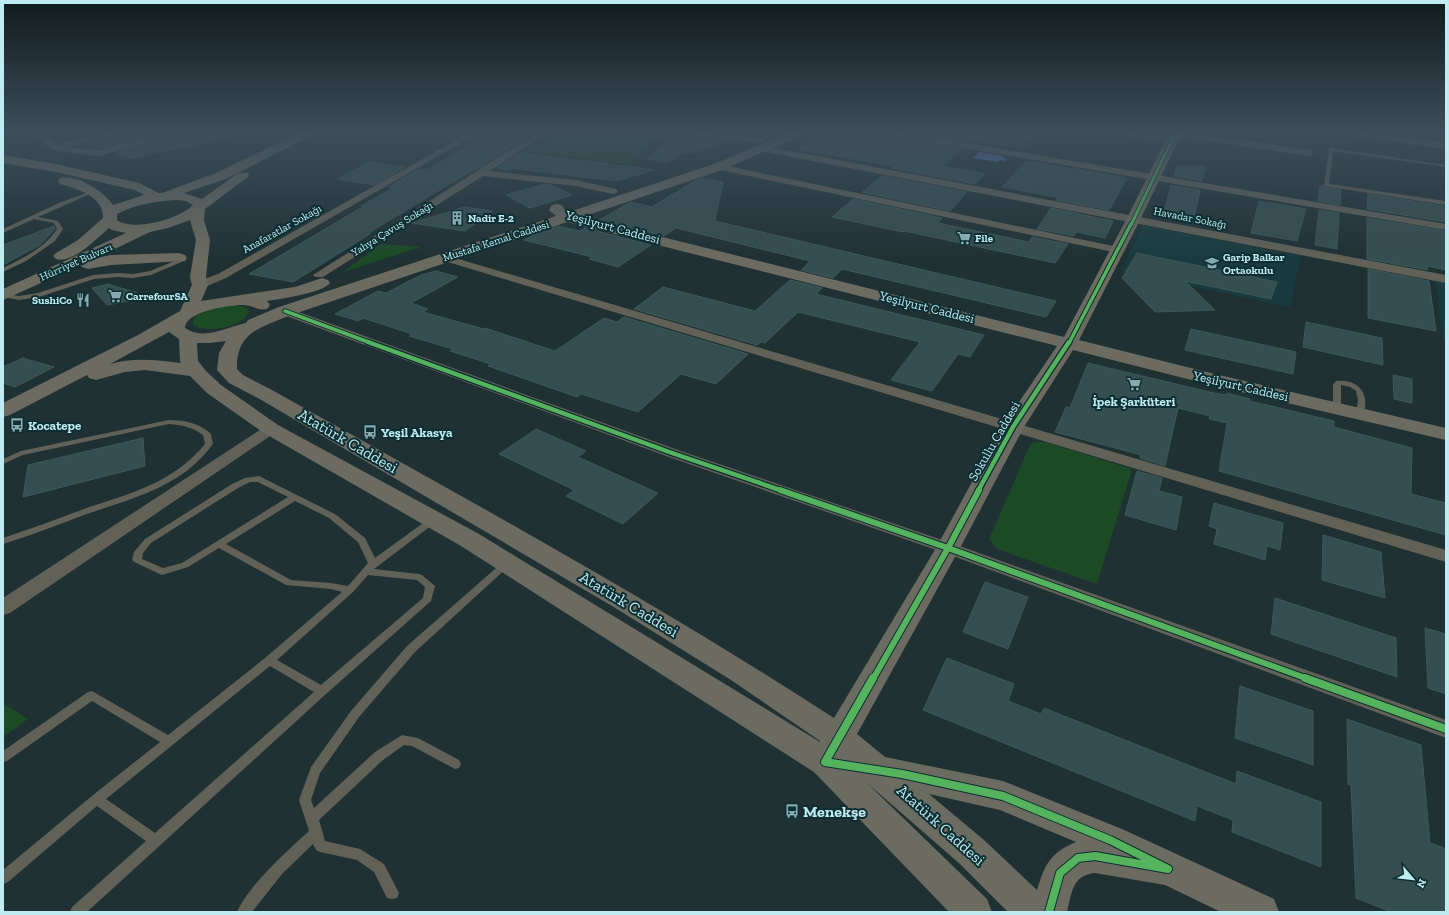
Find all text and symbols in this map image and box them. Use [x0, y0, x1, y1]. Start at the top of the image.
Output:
street label: Yahya Çavuş Sokağı [348, 199, 435, 260]
street label: Anafaratlar Sokağı [240, 202, 324, 256]
street label: Havadar Sokağı [1152, 205, 1228, 231]
street label: Yeşilyurt Caddesi [563, 207, 662, 247]
building icon: Nadir E-2 [449, 210, 465, 226]
place label: Nadir E-2 [468, 212, 514, 225]
street label: Mustafa Kemal Caddesi [441, 218, 551, 264]
supermarket icon: File [956, 230, 972, 246]
place label: File [975, 232, 994, 245]
street label: Hürriyet Bulvarı [38, 240, 114, 284]
place label: Garip Balkar Ortaokulu [1223, 251, 1285, 277]
school or university icon: Garip Balkar Ortaokulu [1204, 255, 1220, 271]
supermarket icon: CarrefourSA [107, 288, 123, 304]
street label: Yeşilyurt Caddesi [877, 288, 976, 326]
place label: CarrefourSA [126, 290, 188, 303]
restaurant icon: SushiCo [75, 292, 91, 308]
place label: SushiCo [32, 294, 72, 307]
street label: Yeşilyurt Caddesi [1191, 368, 1290, 404]
supermarket icon: İpek Şarküteri [1126, 376, 1142, 392]
place label: İpek Şarküteri [1092, 394, 1176, 409]
street label: Sokullu Caddesi [965, 398, 1023, 483]
street label: Atatürk Caddesi [295, 405, 402, 477]
bus stop icon: Kocatepe [9, 417, 25, 433]
place label: Kocatepe [28, 418, 82, 433]
bus stop icon: Yeşil Akasya [362, 424, 378, 440]
place label: Yeşil Akasya [381, 425, 453, 440]
street label: Atatürk Caddesi [576, 567, 682, 641]
street label: Atatürk Caddesi [893, 780, 989, 870]
place label: Menekşe [803, 802, 866, 821]
bus stop icon: Menekşe [784, 803, 800, 819]
north arrow [1393, 859, 1433, 899]
text: N [1413, 877, 1429, 891]

